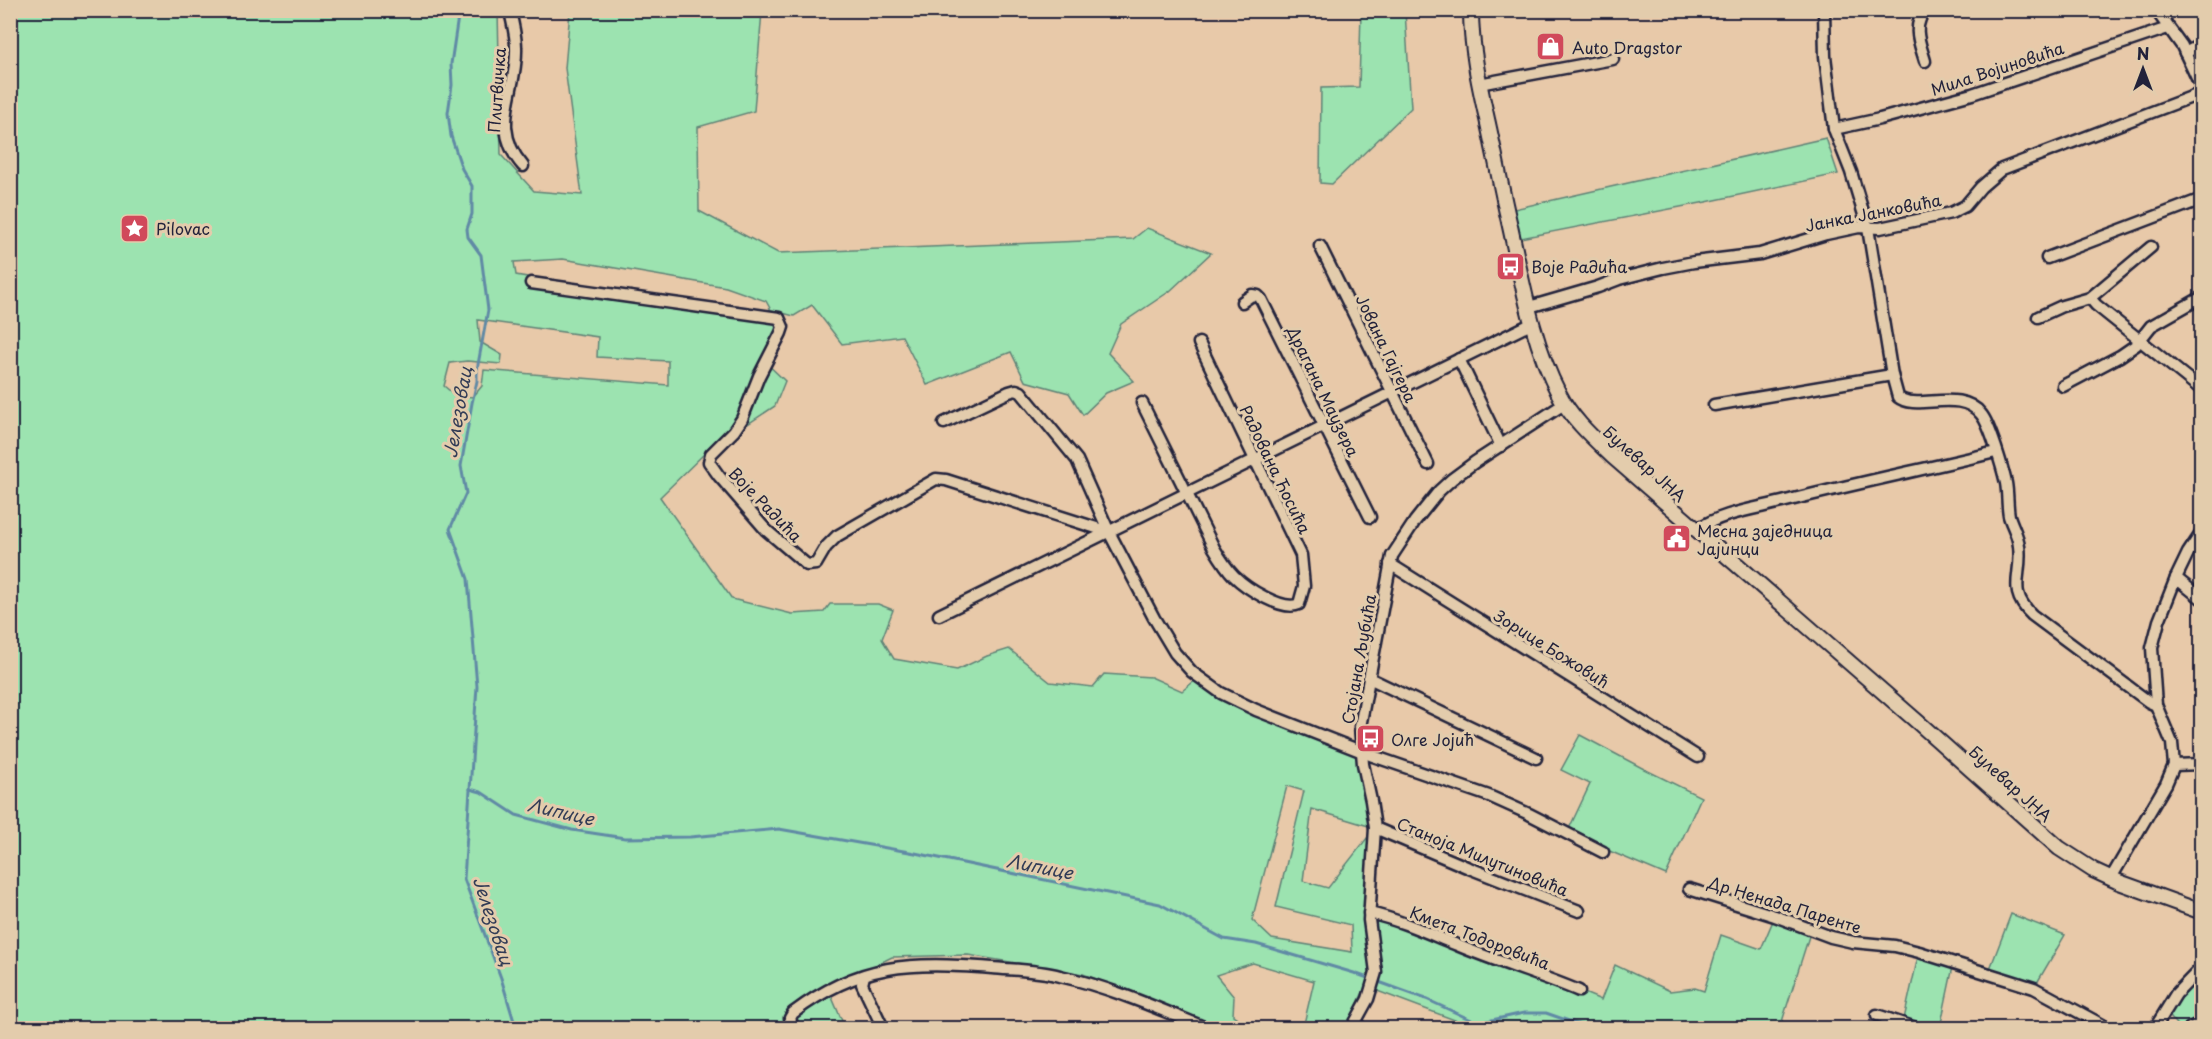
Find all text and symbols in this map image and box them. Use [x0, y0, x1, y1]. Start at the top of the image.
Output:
shop icon: Auto Dragstor [1535, 31, 1567, 63]
place label: Auto Dragstor [1572, 35, 1683, 59]
street label: Мила Војиновића [1927, 35, 2067, 101]
north arrow [2113, 39, 2173, 99]
text: N [2137, 41, 2149, 65]
street label: Плитвичка [481, 47, 511, 133]
street label: Јанка Јанковића [1803, 187, 1943, 237]
place icon: Pilovac [119, 212, 151, 244]
place label: Pilovac [156, 216, 210, 240]
bus stop icon: Воје Радића [1494, 250, 1526, 282]
place label: Воје Радића [1531, 254, 1627, 278]
street label: Јована Гајгера [1350, 290, 1424, 406]
street label: Драгана Маузера [1282, 321, 1366, 460]
water label: Јелезовац [436, 364, 478, 460]
street label: Радована Ћосића [1234, 401, 1318, 537]
street label: Булевар ЈНА [1598, 419, 1692, 507]
street label: Воје Радића [724, 461, 808, 547]
place label: Месна заједница Јајинци [1697, 518, 1833, 560]
public building icon: Месна заједница Јајинци [1660, 523, 1692, 555]
street label: Стојана Љубића [1335, 592, 1381, 726]
street label: Зорице Божовић [1489, 602, 1614, 693]
bus stop icon: Олге Јојић [1354, 723, 1386, 755]
place label: Олге Јојић [1391, 727, 1474, 751]
street label: Булевар ЈНА [1964, 739, 2058, 827]
water label: Липице [525, 790, 598, 832]
street label: Станоја Милутиновића [1394, 811, 1572, 901]
water label: Липице [1005, 846, 1077, 886]
street label: Др Ненада Паренте [1705, 869, 1864, 939]
water label: Јелезовац [467, 873, 521, 969]
street label: Кмета Тодоровића [1407, 899, 1553, 975]

